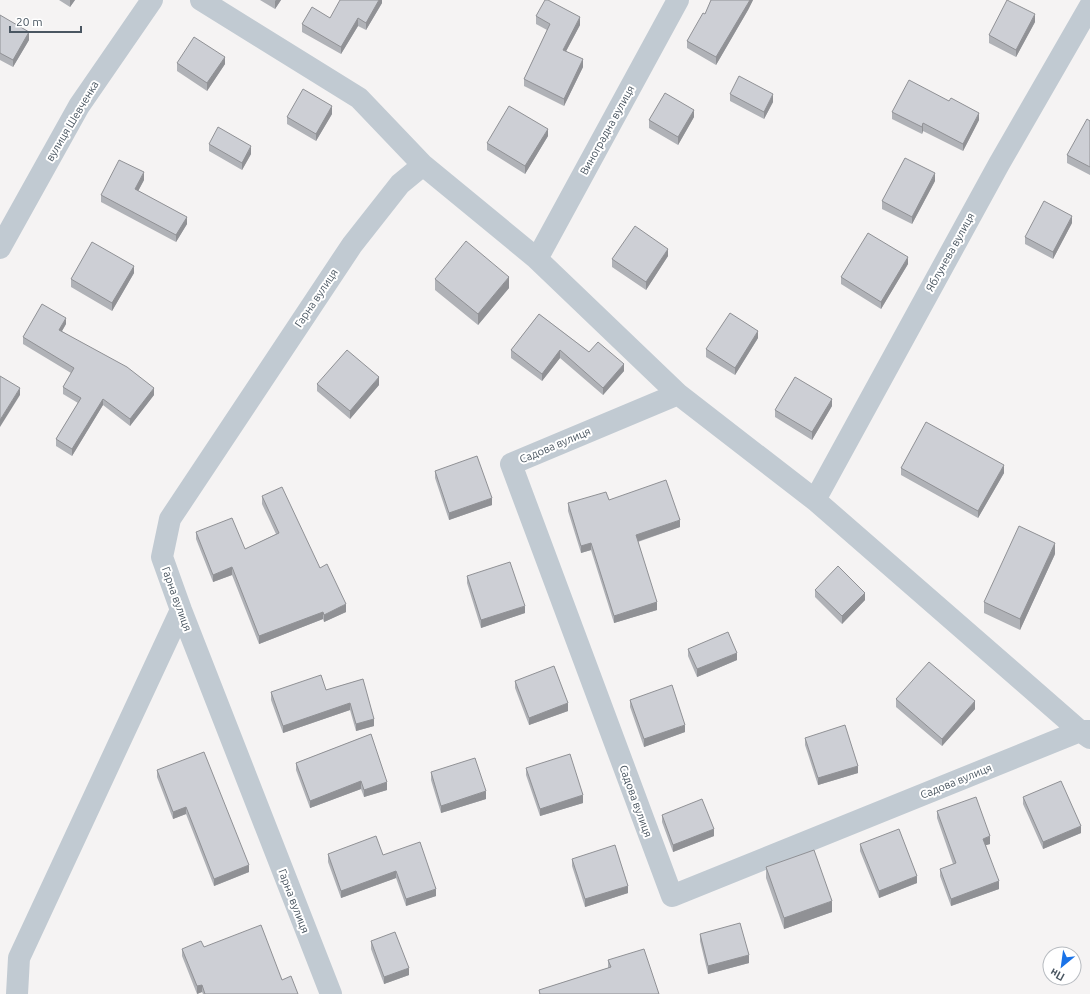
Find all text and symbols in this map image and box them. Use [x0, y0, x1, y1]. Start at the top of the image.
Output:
scale bar [10, 8, 81, 34]
text: 20 m [16, 15, 43, 28]
street label: вулиця Шевченка [43, 79, 101, 163]
street label: Виноградна вулиця [577, 83, 637, 177]
street label: Яблунева вулиця [923, 211, 977, 293]
street label: Гарна вулиця [292, 267, 340, 329]
street label: Садова вулиця [518, 425, 592, 465]
street label: Гарна вулиця [160, 565, 194, 633]
street label: Садова вулиця [919, 761, 993, 801]
street label: Садова вулиця [617, 763, 655, 839]
street label: Гарна вулиця [276, 867, 312, 935]
north arrow [1042, 946, 1082, 986]
text: Пн [1048, 966, 1066, 983]

